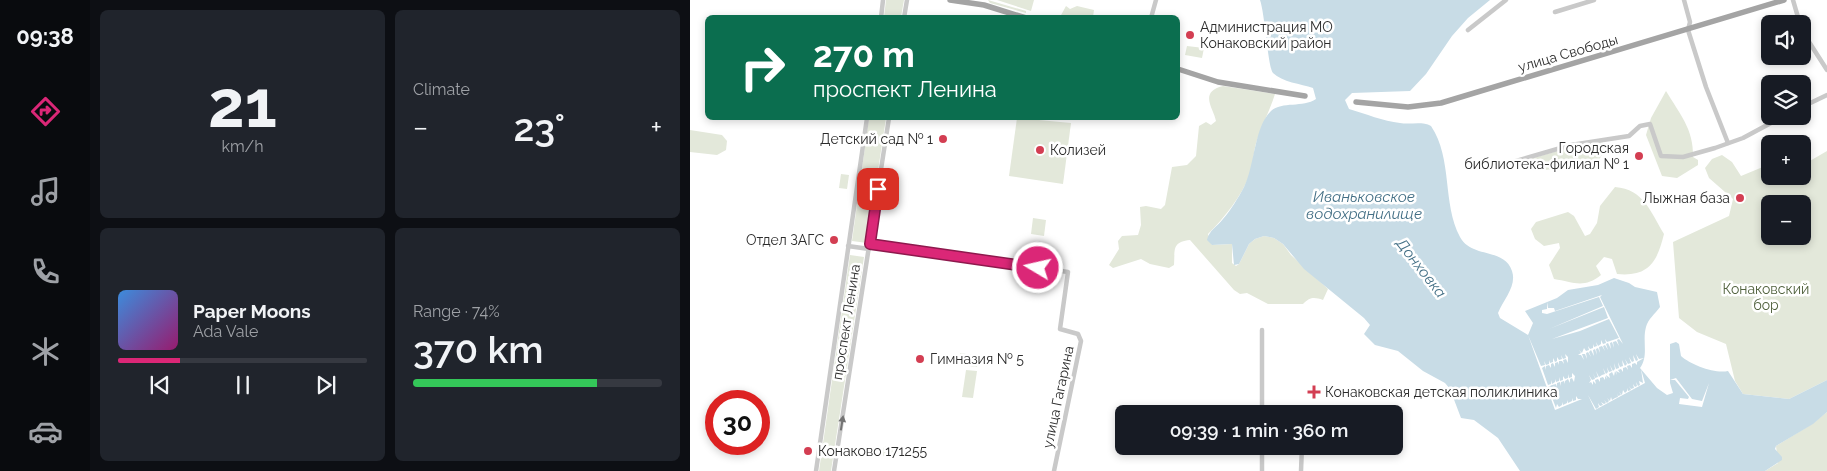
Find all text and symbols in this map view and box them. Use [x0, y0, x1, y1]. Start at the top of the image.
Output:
map controls [1761, 15, 1811, 245]
button: sound [1761, 15, 1811, 65]
place label: Администрация МО Конаковский район [1200, 19, 1333, 51]
text: 09:38 [16, 23, 74, 49]
marker: Администрация МО Конаковский район [1184, 29, 1196, 41]
street label: улица Свободы [1516, 31, 1620, 75]
text: 270 m [813, 34, 915, 75]
icon: right [730, 35, 795, 100]
text: 21 [208, 66, 277, 142]
button: layers [1761, 75, 1811, 125]
text: проспект Ленина [813, 76, 997, 102]
text: Climate [413, 80, 470, 99]
icon: directions [28, 94, 63, 129]
text: 23° [513, 105, 565, 150]
text: − [413, 111, 428, 144]
text: + [650, 111, 662, 144]
place label: Детский сад № 1 [820, 131, 933, 147]
marker: Детский сад № 1 [937, 133, 949, 145]
button: + [1761, 135, 1811, 185]
text: km/h [221, 137, 264, 156]
place label: Городская библиотека-филиал № 1 [1464, 140, 1629, 172]
place label: Колизей [1050, 142, 1106, 158]
marker: Колизей [1034, 144, 1046, 156]
marker: Городская библиотека-филиал № 1 [1633, 150, 1645, 162]
pin [857, 168, 899, 210]
icon: music [28, 174, 63, 209]
icon: arrive [864, 175, 892, 203]
water label: Иваньковское водохранилище [1306, 188, 1422, 223]
place label: Лыжная база [1642, 190, 1730, 206]
marker: Лыжная база [1734, 192, 1746, 204]
button: − [1761, 195, 1811, 245]
place label: Отдел ЗАГС [746, 232, 824, 248]
marker: Отдел ЗАГС [828, 234, 840, 246]
water label: Донховка [1392, 234, 1450, 301]
position arrow [1011, 241, 1063, 293]
icon: phone [28, 254, 63, 289]
street label: проспект Ленина [829, 263, 863, 381]
park label: Конаковский бор [1723, 281, 1809, 313]
text: Paper Moons [193, 300, 311, 322]
text: Range · 74% [413, 302, 500, 321]
text: Ada Vale [193, 322, 258, 341]
text: 370 km [413, 327, 543, 372]
icon: climate [28, 334, 63, 369]
street label: улица Гагарина [1039, 344, 1077, 450]
place label: Гимназия № 5 [930, 351, 1024, 367]
marker: Гимназия № 5 [914, 353, 926, 365]
icon: previous [146, 371, 174, 399]
icon: pause [229, 371, 257, 399]
icon: next [312, 371, 340, 399]
place label: Конаковская детская поликлиника [1325, 384, 1558, 400]
marker: Конаковская детская поликлиника [1307, 385, 1321, 399]
speed limit sign: 30 [705, 390, 770, 455]
icon: car [28, 414, 63, 449]
one-way arrow [838, 414, 846, 430]
text: 09:39 · 1 min · 360 m [1170, 419, 1348, 441]
place label: Конаково 171255 [818, 443, 928, 459]
marker: Конаково 171255 [802, 445, 814, 457]

